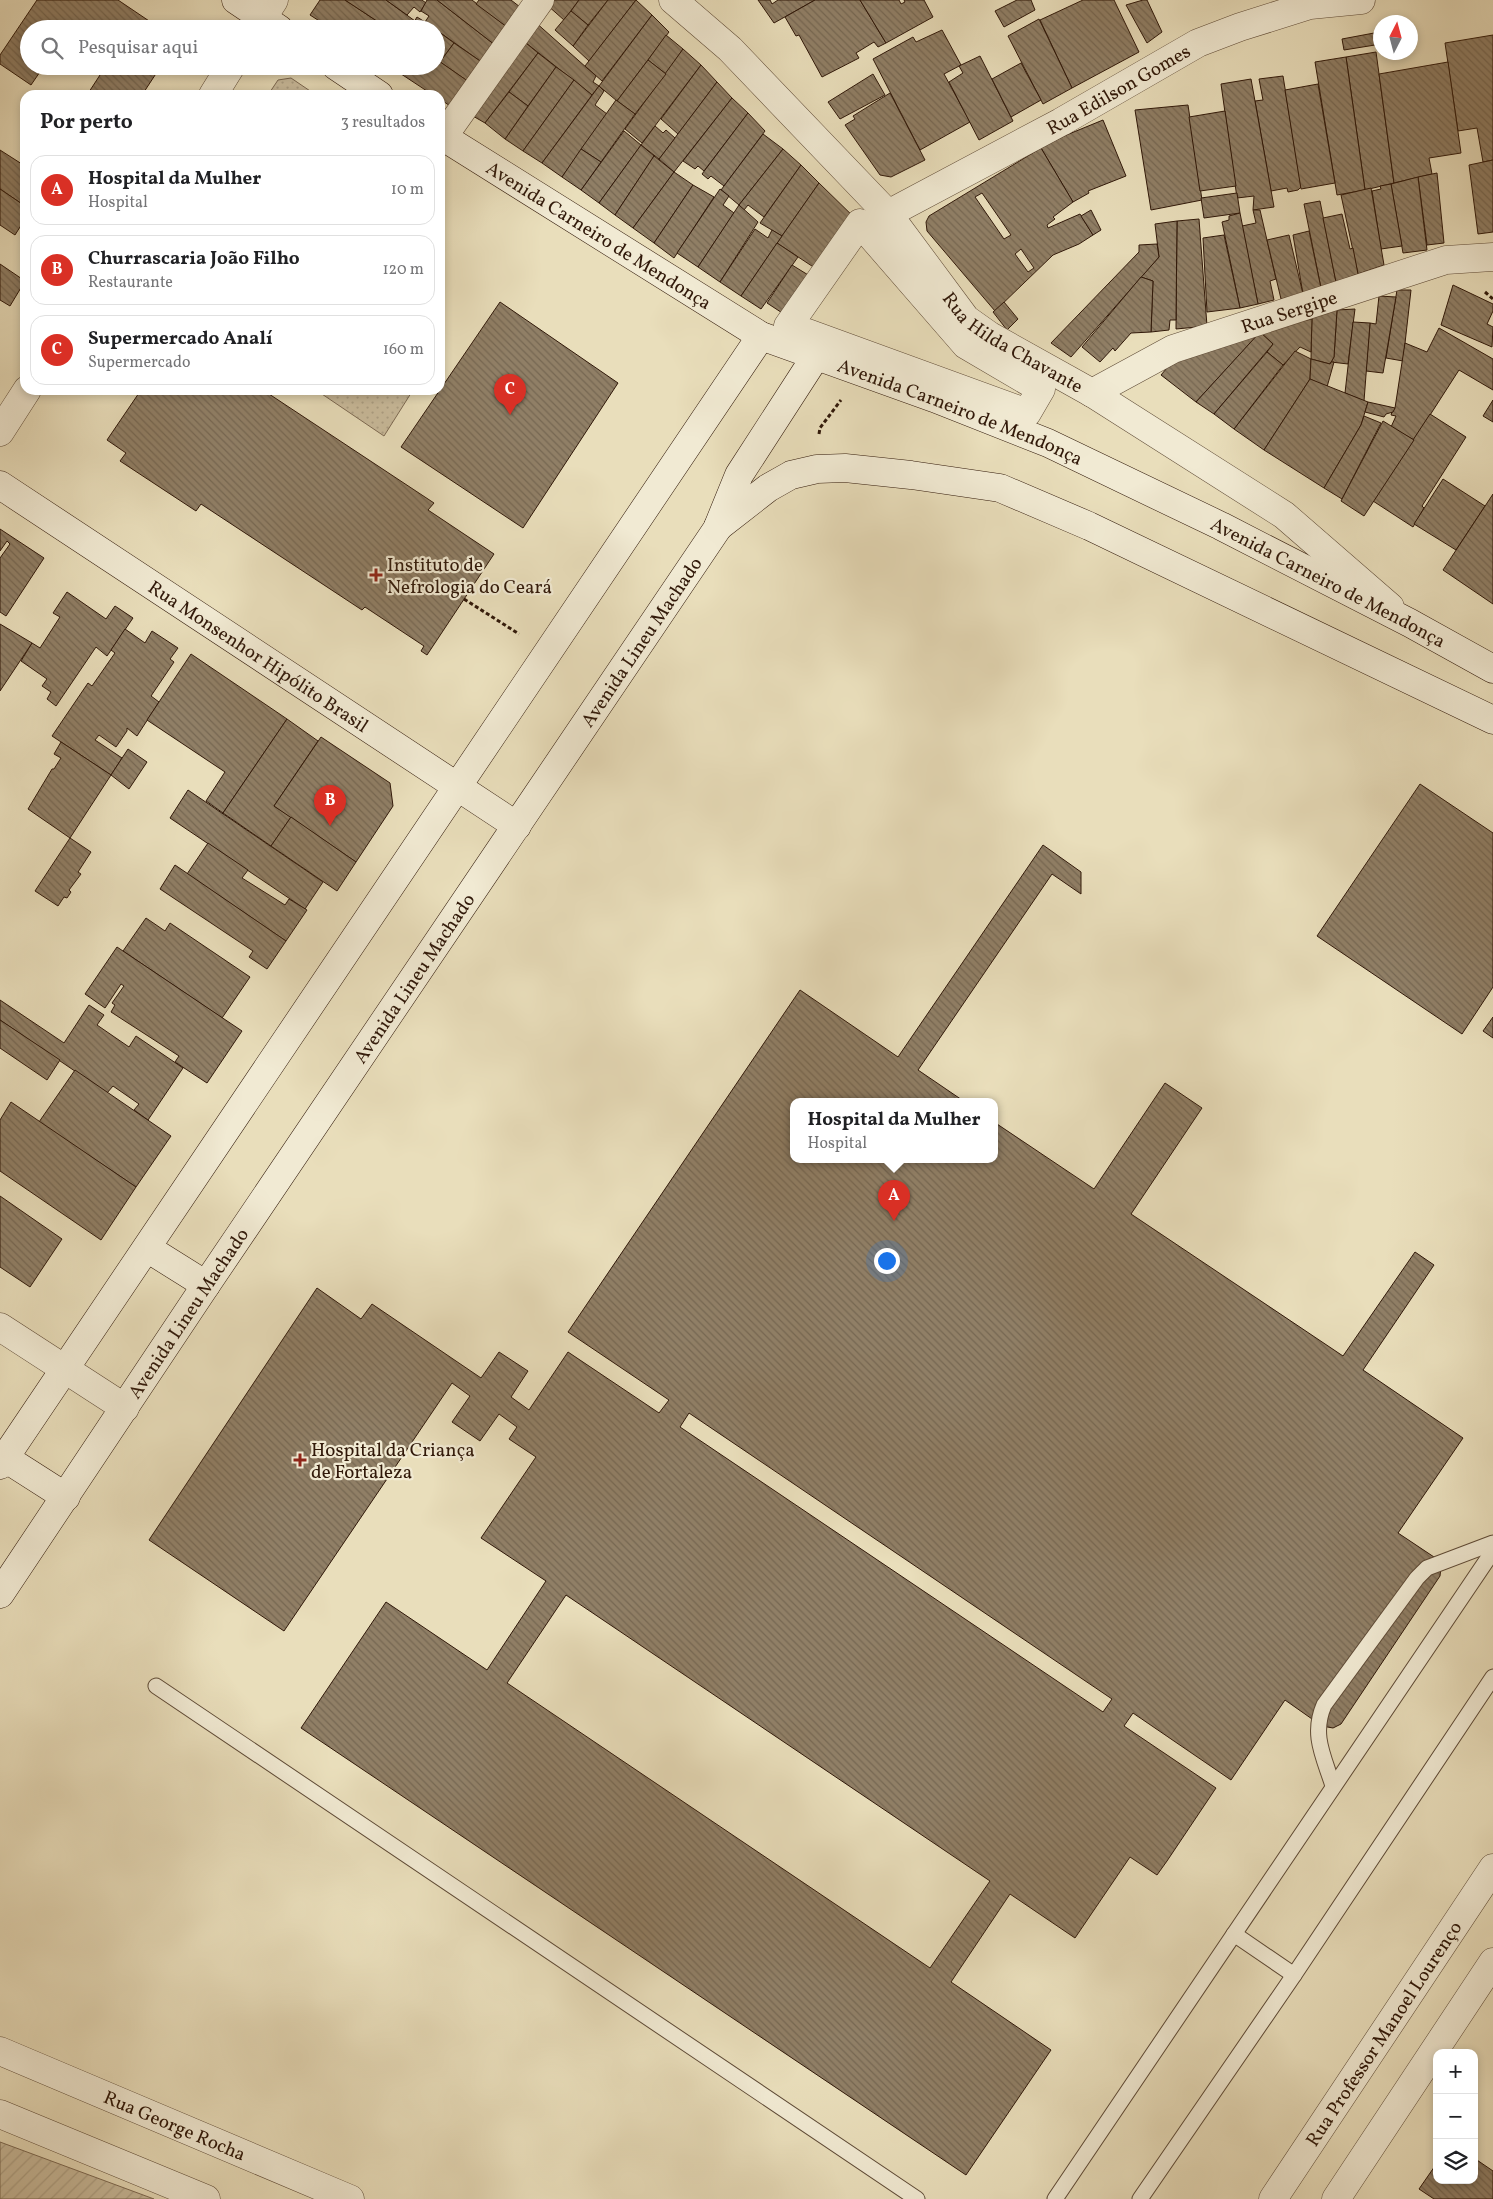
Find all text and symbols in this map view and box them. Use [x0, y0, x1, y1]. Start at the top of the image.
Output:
north arrow [1373, 15, 1418, 60]
search box [20, 20, 445, 75]
icon: search [38, 34, 66, 62]
text: Pesquisar aqui [78, 35, 198, 61]
street label: Rua Edilson Gomes [1043, 39, 1196, 142]
text: Por perto [40, 108, 133, 137]
text: 3 resultados [341, 112, 425, 134]
street label: Avenida Carneiro de Mendonça [481, 156, 716, 317]
text: Hospital da Mulher [88, 166, 261, 192]
text: A [51, 179, 63, 201]
text: 10 m [391, 179, 424, 201]
text: Hospital [88, 192, 148, 214]
text: Churrascaria João Filho [88, 246, 300, 272]
text: B [52, 259, 62, 281]
text: 120 m [382, 259, 424, 281]
text: Restaurante [88, 272, 173, 294]
street label: Rua Sergipe [1238, 285, 1341, 341]
street label: Rua Hilda Chavante [935, 287, 1087, 400]
text: Supermercado Analí [88, 326, 273, 352]
text: C [52, 339, 62, 361]
text: 160 m [383, 339, 424, 361]
text: Supermercado [88, 352, 190, 374]
street label: Avenida Carneiro de Mendonça [834, 354, 1087, 473]
pin: C [494, 374, 526, 415]
street label: Avenida Carneiro de Mendonça [1206, 512, 1450, 655]
street label: Avenida Lineu Machado [576, 552, 709, 733]
place label: Instituto de Nefrologia do Ceará [387, 553, 552, 601]
marker: Instituto de Nefrologia do Ceará [369, 568, 383, 582]
street label: Rua Monsenhor Hipólito Brasil [142, 575, 373, 740]
pin: B [314, 785, 346, 826]
street label: Avenida Lineu Machado [348, 889, 482, 1069]
popup [790, 1098, 998, 1163]
text: Hospital da Mulher [807, 1107, 981, 1133]
text: Hospital [807, 1133, 867, 1155]
pin: A [878, 1180, 910, 1221]
street label: Avenida Lineu Machado [123, 1224, 256, 1404]
your location [874, 1248, 900, 1274]
place label: Hospital da Criança de Fortaleza [311, 1438, 475, 1486]
marker: Hospital da Criança de Fortaleza [293, 1453, 307, 1467]
street label: Rua Professor Manoel Lourenço [1301, 1917, 1469, 2152]
map controls [1433, 2049, 1478, 2184]
button: + [1433, 2049, 1478, 2094]
street label: Rua George Rocha [99, 2085, 249, 2168]
button: − [1433, 2094, 1478, 2139]
button: layers [1433, 2139, 1478, 2184]

